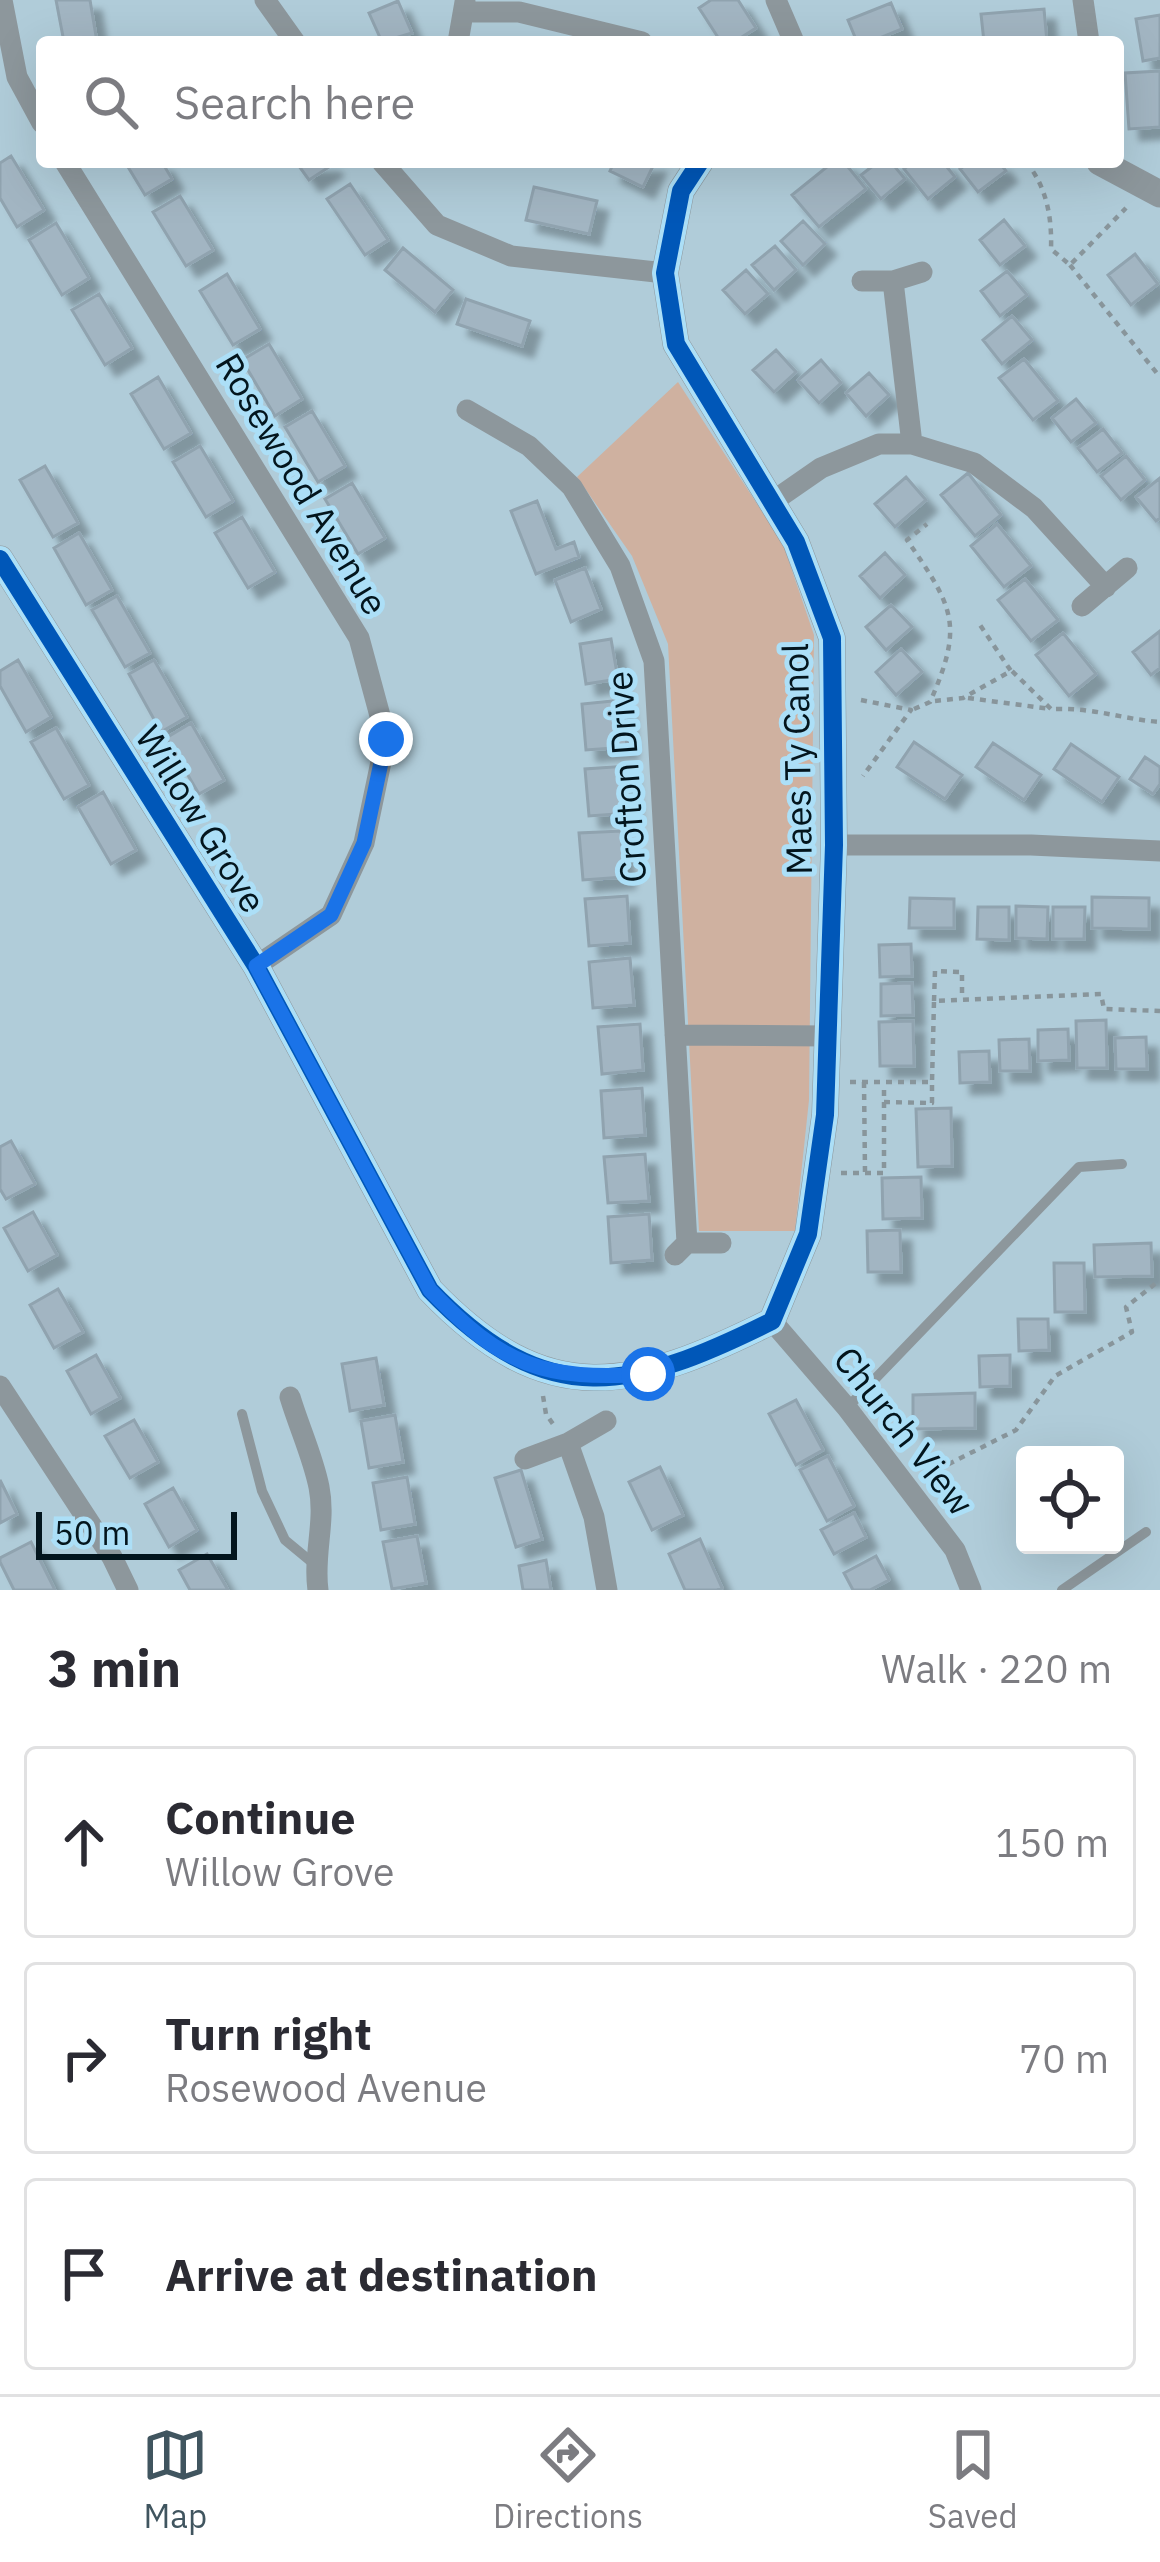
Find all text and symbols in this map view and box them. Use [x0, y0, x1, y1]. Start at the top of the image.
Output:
search box [36, 36, 1124, 168]
icon: search [78, 69, 144, 135]
text: Search here [174, 73, 415, 131]
street label: Rosewood Avenue [206, 344, 399, 623]
street label: Maes Ty Canol [771, 643, 822, 875]
street label: Crofton Drive [595, 670, 656, 884]
route end [359, 712, 413, 766]
street label: Willow Grove [125, 717, 277, 921]
street label: Church View [824, 1337, 985, 1525]
route start [621, 1347, 675, 1401]
map controls [1016, 1446, 1124, 1554]
button: locate [1016, 1446, 1124, 1554]
scale bar [36, 1506, 237, 1559]
text: 50 m [54, 1511, 130, 1554]
text: 3 min [48, 1635, 181, 1701]
text: Walk · 220 m [881, 1643, 1112, 1694]
text: Continue [165, 1788, 356, 1846]
icon: ahead [51, 1809, 117, 1875]
text: 150 m [996, 1817, 1109, 1868]
text: Willow Grove [165, 1846, 394, 1897]
text: Turn right [165, 2004, 372, 2062]
icon: right [51, 2025, 117, 2091]
text: 70 m [1019, 2033, 1109, 2084]
text: Rosewood Avenue [165, 2062, 487, 2113]
icon: arrive [51, 2241, 117, 2307]
text: Arrive at destination [165, 2245, 598, 2303]
tab: Map [142, 2422, 208, 2537]
tab: Directions [493, 2422, 643, 2537]
tab: Saved [928, 2422, 1018, 2537]

